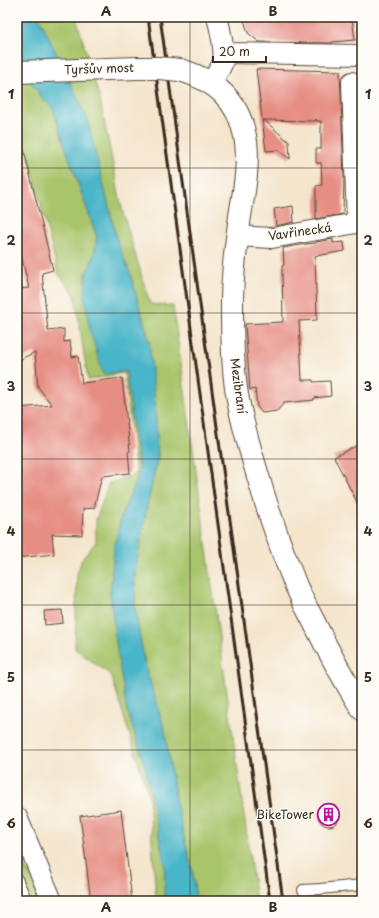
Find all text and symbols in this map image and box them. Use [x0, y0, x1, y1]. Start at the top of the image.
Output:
text: A [101, 1, 111, 20]
text: B [269, 1, 278, 20]
scale bar [213, 38, 266, 64]
text: 20 m [219, 42, 250, 60]
street label: Tyršův most [64, 58, 134, 78]
text: 1 [8, 84, 14, 103]
text: 1 [365, 84, 371, 103]
street label: Vavřinecká [267, 218, 333, 244]
text: 2 [6, 230, 16, 249]
text: 2 [363, 230, 373, 249]
street label: Mezibraní [226, 357, 252, 415]
text: 3 [7, 376, 16, 395]
text: 3 [364, 376, 373, 395]
text: 4 [7, 521, 16, 540]
text: 4 [364, 521, 373, 540]
text: 5 [7, 667, 15, 686]
text: 5 [364, 667, 372, 686]
building icon: BikeTower [316, 802, 342, 828]
place label: BikeTower [256, 805, 314, 823]
text: 6 [6, 813, 16, 832]
text: 6 [363, 813, 373, 832]
text: A [101, 897, 111, 916]
text: B [269, 897, 278, 916]

